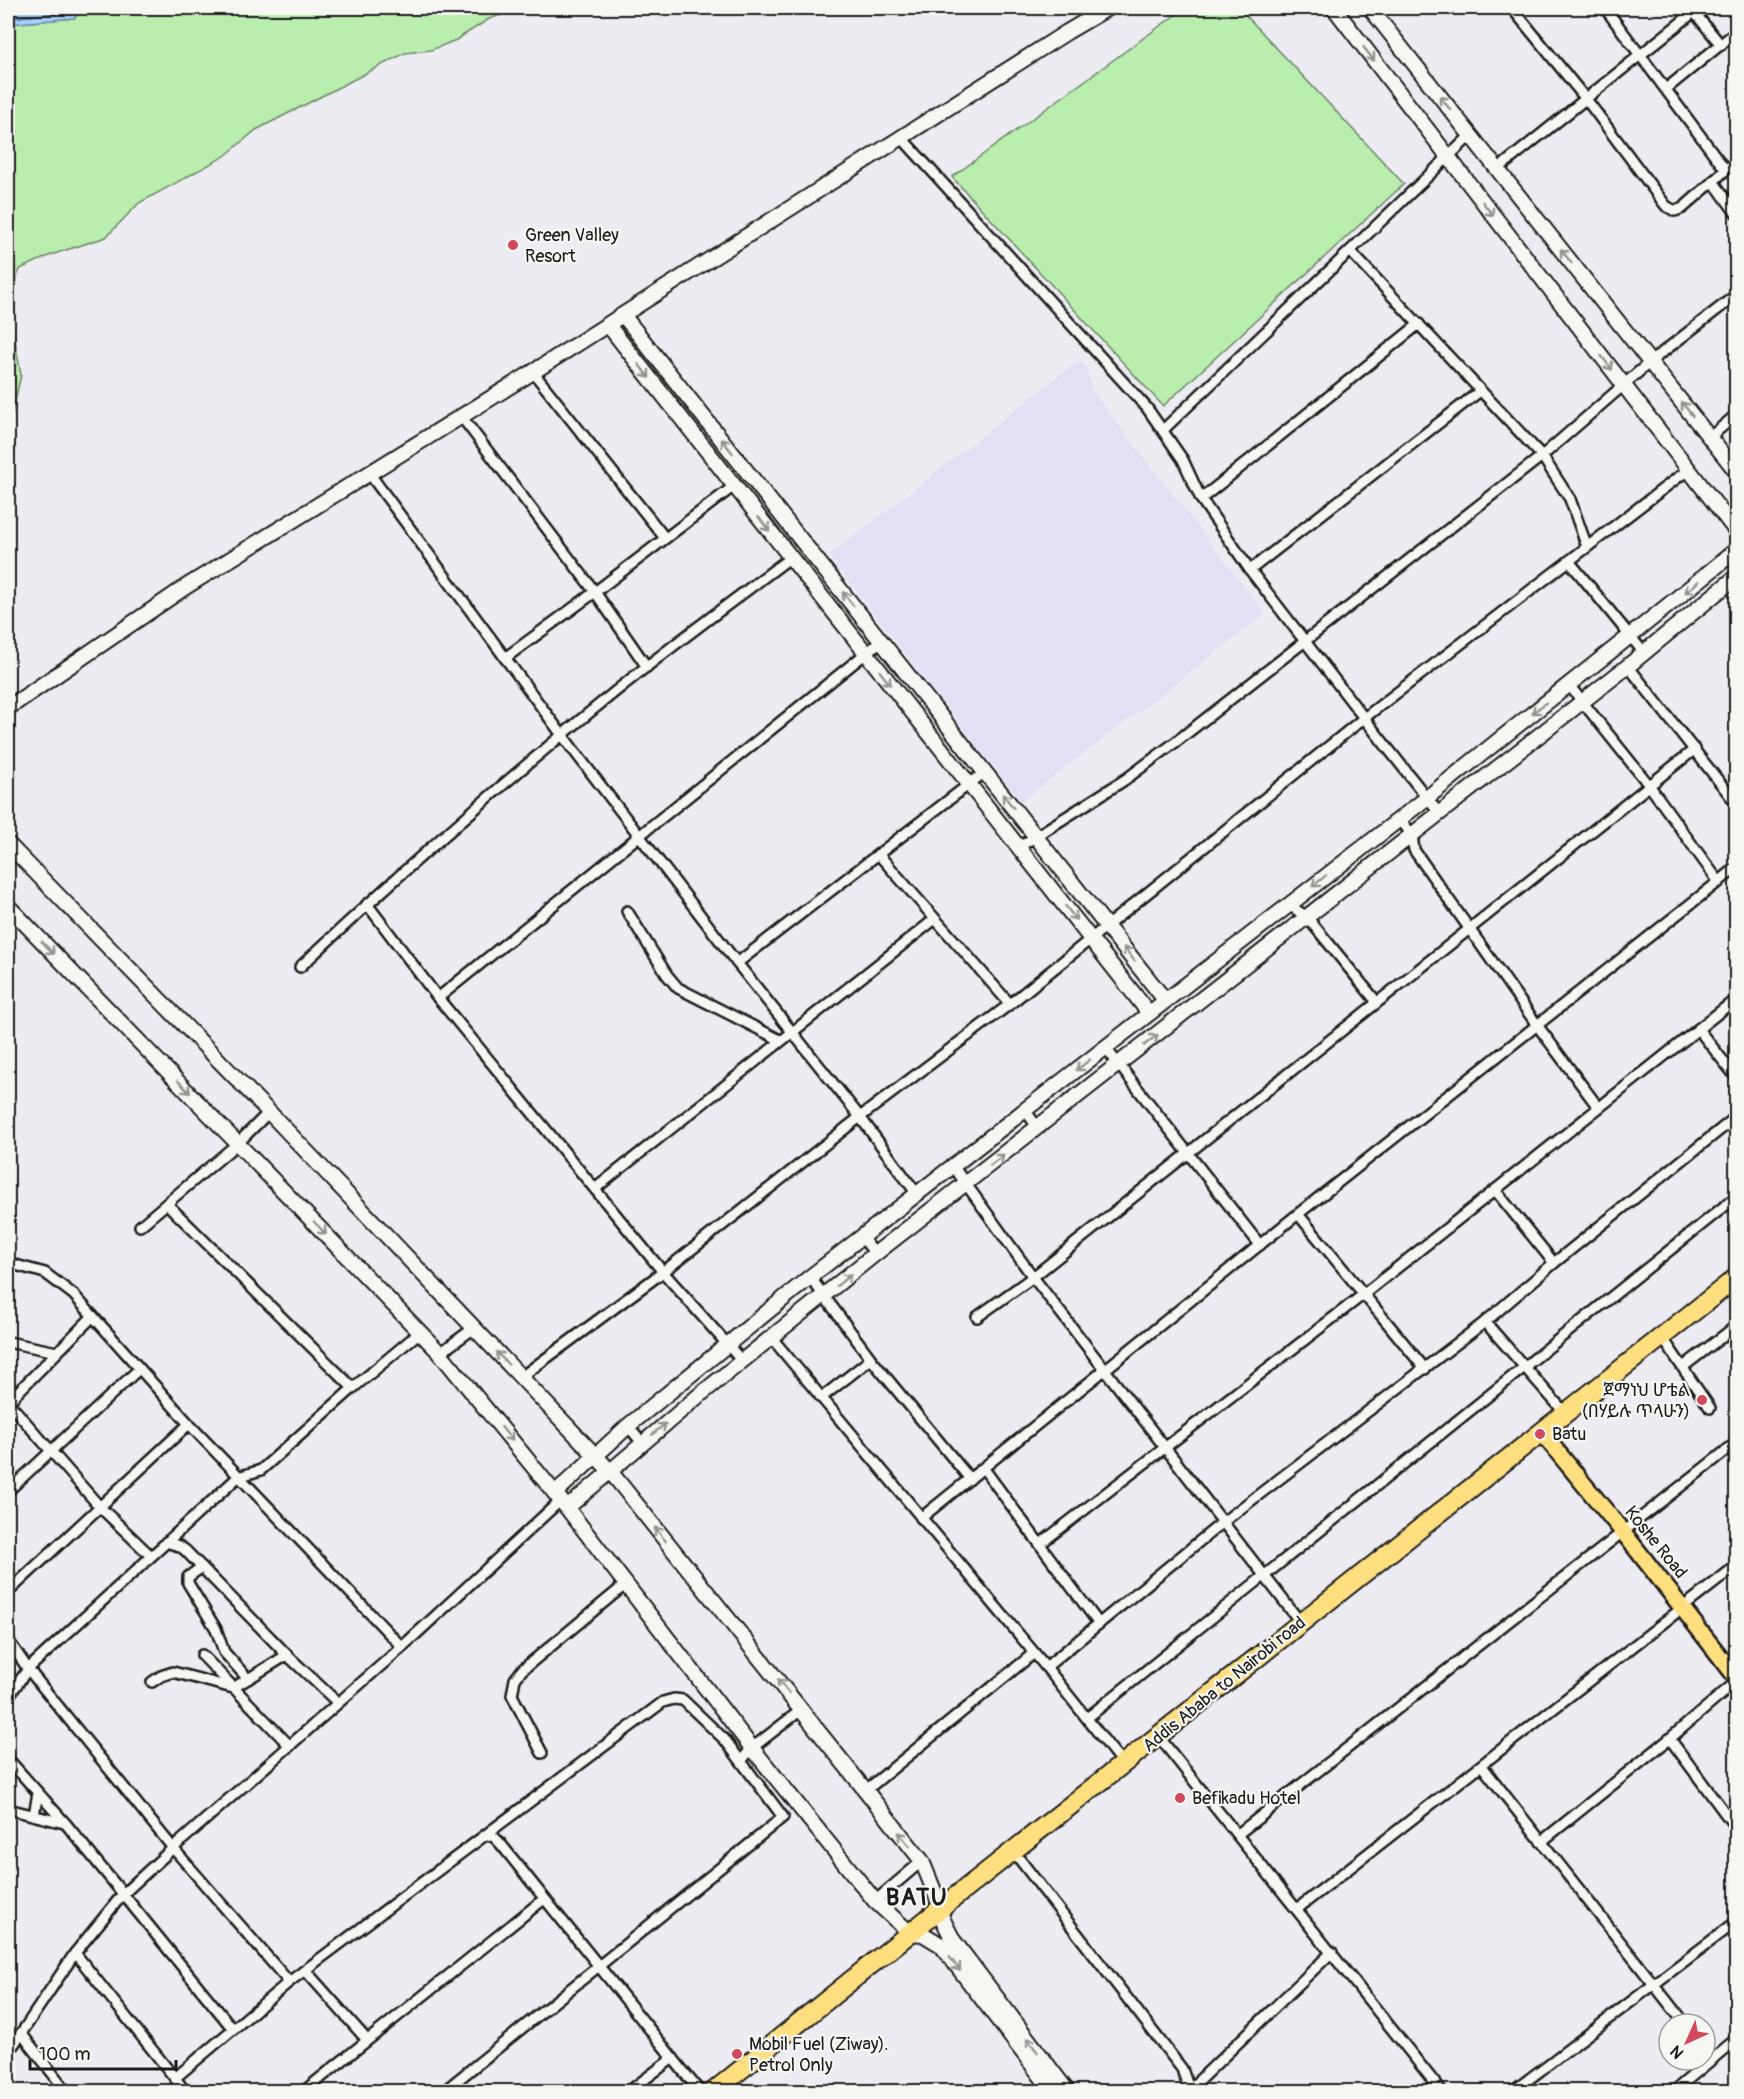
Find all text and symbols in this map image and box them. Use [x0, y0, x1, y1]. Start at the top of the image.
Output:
one-way arrow [1363, 46, 1376, 62]
one-way arrow [1439, 95, 1452, 111]
one-way arrow [1482, 200, 1495, 216]
place label: Green Valley Resort [525, 224, 619, 268]
marker: Green Valley Resort [506, 238, 520, 252]
one-way arrow [1560, 248, 1573, 264]
one-way arrow [1600, 355, 1613, 371]
one-way arrow [637, 363, 650, 379]
one-way arrow [1681, 401, 1694, 417]
one-way arrow [720, 438, 733, 454]
one-way arrow [758, 516, 771, 532]
one-way arrow [1684, 581, 1700, 594]
one-way arrow [841, 591, 854, 607]
one-way arrow [878, 669, 891, 685]
one-way arrow [1531, 702, 1547, 715]
one-way arrow [1001, 794, 1014, 810]
one-way arrow [1311, 874, 1327, 887]
one-way arrow [1064, 905, 1077, 921]
one-way arrow [41, 940, 56, 955]
one-way arrow [1122, 947, 1135, 963]
one-way arrow [1143, 1034, 1159, 1047]
one-way arrow [1075, 1059, 1091, 1072]
one-way arrow [177, 1080, 192, 1095]
one-way arrow [989, 1153, 1005, 1166]
one-way arrow [313, 1220, 327, 1235]
one-way arrow [836, 1273, 852, 1286]
one-way arrow [495, 1350, 510, 1365]
place label: ጀማነህ ሆቴል (በሃይሉ ጥላሁን) [1582, 1379, 1690, 1423]
marker: ጀማነህ ሆቴል (በሃይሉ ጥላሁን) [1695, 1393, 1709, 1407]
one-way arrow [651, 1422, 667, 1435]
place label: Batu [1552, 1423, 1586, 1446]
one-way arrow [500, 1426, 513, 1442]
marker: Batu [1533, 1427, 1547, 1441]
street label: Koshe Road [1619, 1501, 1692, 1583]
one-way arrow [654, 1526, 667, 1542]
street label: Addis Ababa to Nairobi road [1138, 1611, 1311, 1757]
one-way arrow [776, 1678, 789, 1694]
place label: Befikadu Hotel [1192, 1787, 1301, 1810]
marker: Befikadu Hotel [1173, 1791, 1187, 1805]
one-way arrow [897, 1831, 910, 1847]
district label: BATU [886, 1883, 948, 1912]
one-way arrow [949, 1956, 962, 1972]
north arrow [1657, 2012, 1717, 2072]
scale bar [30, 2033, 176, 2071]
place label: Mobil Fuel (Ziway). Petrol Only [749, 2033, 889, 2077]
one-way arrow [1026, 2038, 1038, 2054]
text: N [1666, 2041, 1688, 2063]
text: 100 m [39, 2043, 91, 2066]
marker: Mobil Fuel (Ziway). Petrol Only [730, 2047, 744, 2061]

